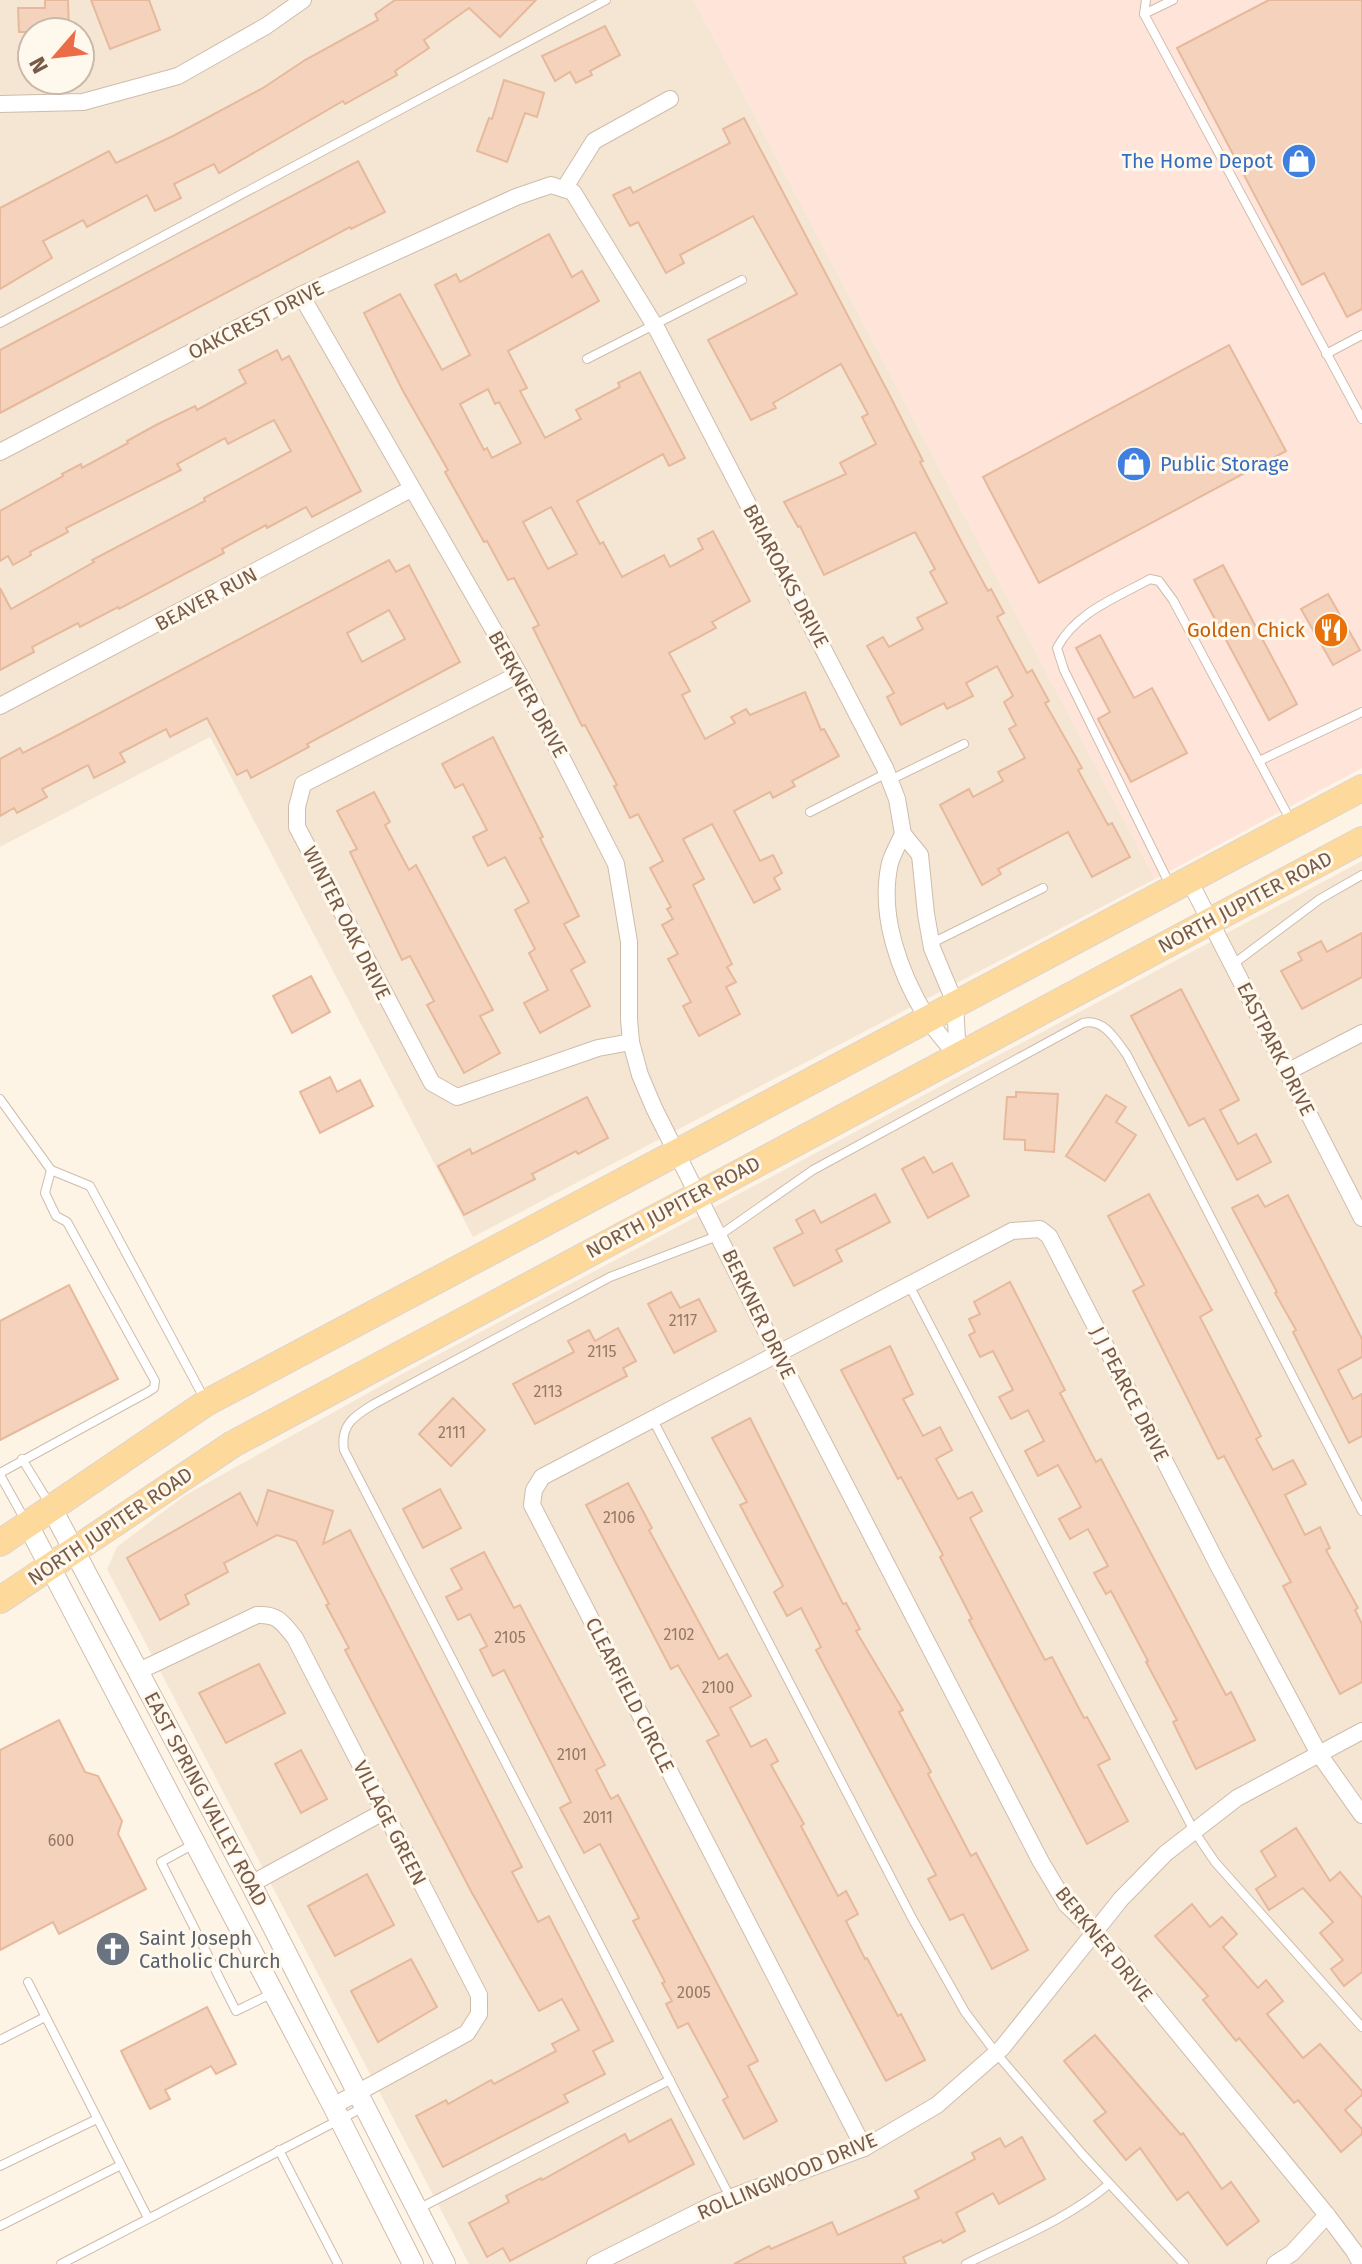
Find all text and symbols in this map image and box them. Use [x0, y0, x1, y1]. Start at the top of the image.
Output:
north arrow [16, 16, 96, 96]
text: N [23, 52, 54, 78]
shop icon: The Home Depot [1280, 142, 1318, 180]
place label: The Home Depot [1122, 149, 1274, 173]
street label: OAKCREST DRIVE [184, 275, 328, 365]
shop icon: Public Storage [1115, 445, 1153, 483]
place label: Public Storage [1160, 452, 1289, 476]
street label: BRIAROAKS DRIVE [738, 500, 834, 652]
street label: BEAVER RUN [151, 562, 261, 636]
restaurant icon: Golden Chick [1312, 611, 1350, 649]
place label: Golden Chick [1187, 618, 1306, 642]
street label: BERKNER DRIVE [483, 626, 573, 762]
street label: WINTER OAK DRIVE [298, 842, 396, 1004]
street label: NORTH JUPITER ROAD [1154, 846, 1336, 958]
street label: EASTPARK DRIVE [1232, 978, 1320, 1120]
street label: NORTH JUPITER ROAD [582, 1151, 764, 1263]
street label: BERKNER DRIVE [717, 1245, 801, 1383]
house number: 2117 [669, 1311, 697, 1330]
street label: J J PEARCE DRIVE [1086, 1322, 1174, 1466]
house number: 2115 [587, 1342, 617, 1361]
house number: 2113 [533, 1382, 563, 1401]
house number: 2111 [438, 1423, 466, 1442]
street label: NORTH JUPITER ROAD [23, 1462, 197, 1590]
house number: 2106 [603, 1508, 635, 1527]
street label: CLEARFIELD CIRCLE [581, 1613, 679, 1777]
house number: 2102 [663, 1625, 695, 1644]
house number: 2105 [494, 1628, 526, 1647]
house number: 2100 [702, 1678, 734, 1697]
street label: EAST SPRING VALLEY ROAD [139, 1688, 273, 1910]
house number: 2101 [557, 1745, 587, 1764]
street label: VILLAGE GREEN [348, 1757, 432, 1889]
house number: 2011 [583, 1808, 613, 1827]
house number: 600 [48, 1831, 74, 1850]
street label: BERKNER DRIVE [1050, 1882, 1158, 2006]
place label: Saint Joseph Catholic Church [139, 1926, 281, 1973]
church icon: Saint Joseph Catholic Church [94, 1930, 132, 1968]
house number: 2005 [677, 1983, 711, 2002]
street label: ROLLINGWOOD DRIVE [694, 2127, 880, 2225]

